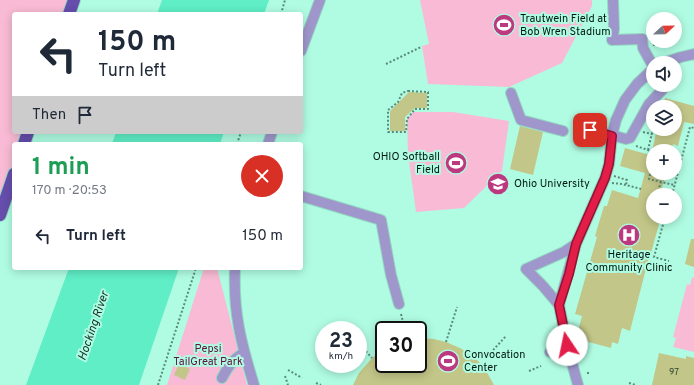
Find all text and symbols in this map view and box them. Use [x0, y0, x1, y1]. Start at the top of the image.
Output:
sports icon: Trautwein Field at Bob Wren Stadium [491, 12, 517, 38]
place label: Trautwein Field at Bob Wren Stadium [520, 12, 611, 39]
north arrow [646, 12, 682, 48]
map controls [646, 12, 682, 224]
text: 150 m [98, 25, 176, 61]
icon: left [32, 28, 84, 80]
button: sound [646, 56, 682, 92]
text: Turn left [98, 60, 166, 83]
button: layers [646, 100, 682, 136]
icon: arrive [74, 104, 96, 126]
text: Then [32, 106, 66, 125]
pin [573, 113, 607, 147]
icon: arrive [579, 119, 601, 141]
button: + [646, 144, 682, 180]
place label: OHIO Softball Field [373, 150, 440, 177]
sports icon: OHIO Softball Field [443, 150, 469, 176]
text: 1 min [32, 153, 90, 183]
button: close [241, 155, 283, 197]
school or university icon: Ohio University [485, 171, 511, 197]
place label: Ohio University [514, 177, 590, 191]
text: 170 m · 20:53 [32, 183, 107, 199]
button: − [646, 188, 682, 224]
hospital icon: Heritage Community Clinic [616, 222, 642, 248]
icon: left [32, 225, 54, 247]
text: Turn left [66, 227, 126, 246]
text: 150 m [242, 227, 283, 246]
place label: Heritage Community Clinic [586, 248, 672, 275]
water label: Hocking River [75, 288, 114, 363]
speed limit sign: 30 [375, 321, 427, 373]
position arrow [546, 324, 588, 366]
text: 23 [329, 329, 353, 355]
park label: Pepsi TailGreat Park [173, 342, 243, 369]
sports icon: Convocation Center [435, 348, 461, 374]
place label: Convocation Center [464, 348, 525, 375]
text: km/h [329, 350, 353, 363]
house number: 97 [669, 367, 679, 378]

